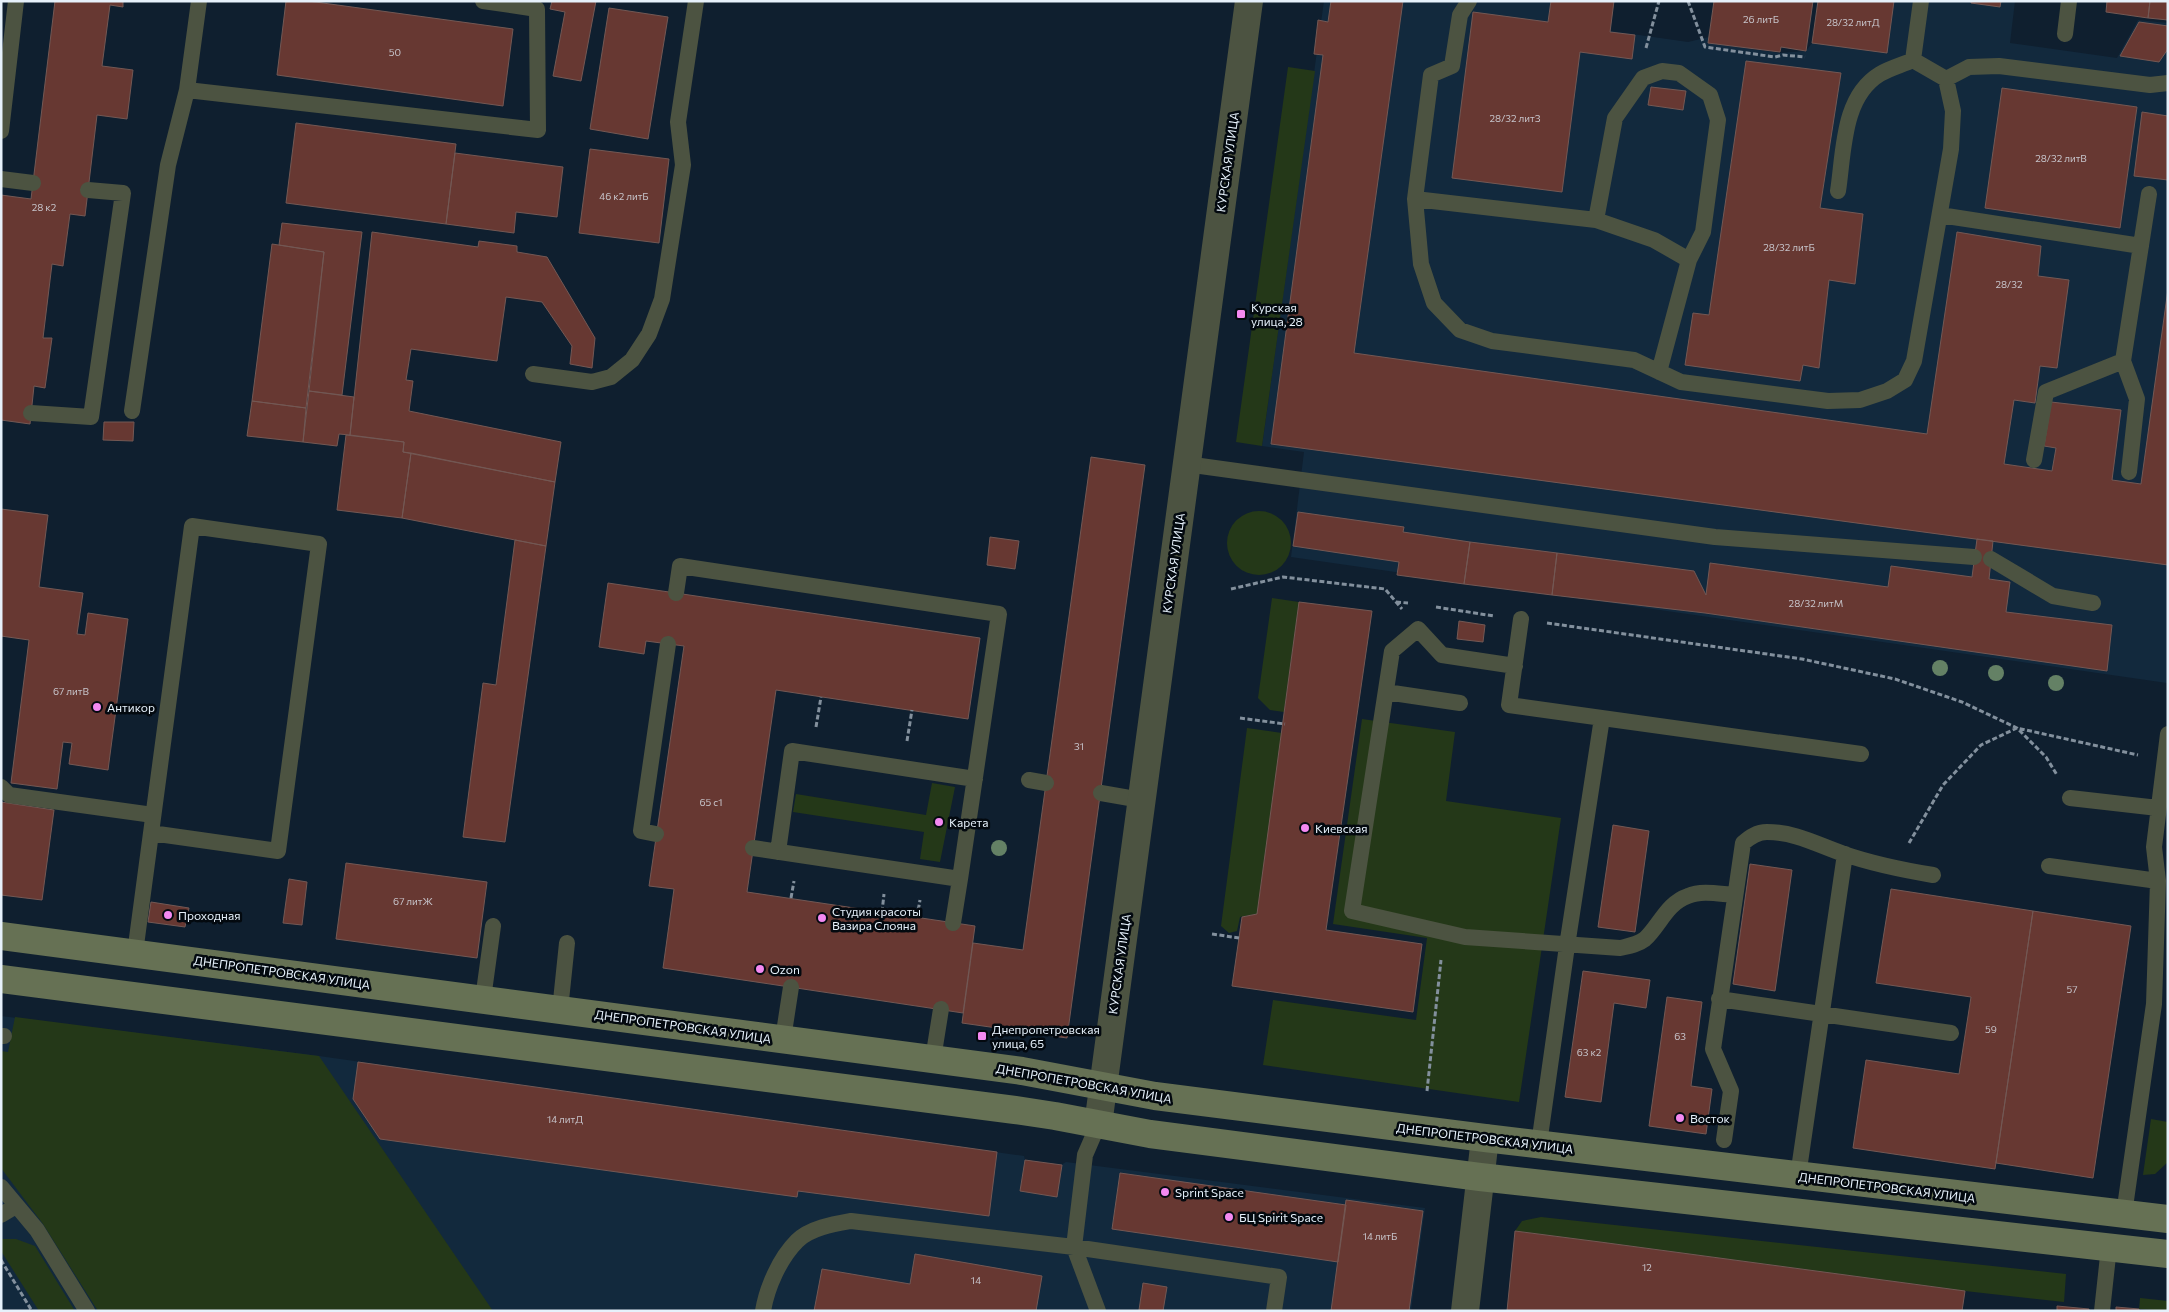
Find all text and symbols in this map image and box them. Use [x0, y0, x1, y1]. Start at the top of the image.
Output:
house number: 26 литБ [1743, 13, 1779, 25]
house number: 28/32 литД [1826, 16, 1880, 28]
house number: 50 [389, 46, 401, 58]
street label: КУРСКАЯ УЛИЦА [1213, 111, 1241, 213]
house number: 28/32 литЗ [1490, 112, 1541, 124]
house number: 28/32 литВ [2035, 152, 2087, 164]
house number: 46 к2 литБ [599, 190, 649, 202]
house number: 28 к2 [32, 201, 57, 213]
house number: 28/32 литБ [1763, 241, 1815, 253]
house number: 28/32 [1995, 278, 2023, 290]
place label: Курская улица, 28 [1251, 300, 1303, 328]
marker: Курская улица, 28 [1235, 308, 1247, 320]
street label: КУРСКАЯ УЛИЦА [1159, 512, 1187, 614]
house number: 28/32 литМ [1789, 597, 1843, 609]
house number: 67 литВ [53, 685, 89, 697]
place label: Антикор [107, 700, 155, 714]
marker: Антикор [91, 701, 103, 713]
house number: 31 [1074, 740, 1084, 752]
house number: 65 с1 [700, 796, 722, 808]
place label: Карета [949, 815, 989, 829]
marker: Карета [933, 816, 945, 828]
place label: Киевская [1315, 821, 1368, 835]
marker: Киевская [1299, 822, 1311, 834]
house number: 67 литЖ [393, 895, 434, 907]
place label: Студия красоты Вазира Слояна [832, 904, 921, 932]
place label: Проходная [178, 908, 240, 922]
marker: Проходная [162, 909, 174, 921]
marker: Студия красоты Вазира Слояна [816, 912, 828, 924]
street label: КУРСКАЯ УЛИЦА [1105, 913, 1133, 1015]
street label: ДНЕПРОПЕТРОВСКАЯ УЛИЦА [193, 953, 371, 991]
place label: Ozon [770, 962, 800, 976]
marker: Ozon [754, 963, 766, 975]
house number: 57 [2066, 983, 2078, 995]
street label: ДНЕПРОПЕТРОВСКАЯ УЛИЦА [594, 1007, 772, 1045]
place label: Днепропетровская улица, 65 [992, 1022, 1100, 1050]
house number: 59 [1985, 1023, 1997, 1035]
marker: Днепропетровская улица, 65 [976, 1030, 988, 1042]
house number: 63 [1674, 1030, 1686, 1042]
house number: 63 к2 [1577, 1046, 1602, 1058]
street label: ДНЕПРОПЕТРОВСКАЯ УЛИЦА [995, 1061, 1173, 1105]
place label: Восток [1690, 1111, 1731, 1125]
marker: Восток [1674, 1112, 1686, 1124]
house number: 14 литД [547, 1113, 583, 1125]
street label: ДНЕПРОПЕТРОВСКАЯ УЛИЦА [1396, 1120, 1574, 1156]
street label: ДНЕПРОПЕТРОВСКАЯ УЛИЦА [1798, 1169, 1976, 1205]
place label: Sprint Space [1175, 1185, 1244, 1199]
marker: Sprint Space [1159, 1186, 1171, 1198]
place label: БЦ Spirit Space [1239, 1210, 1323, 1224]
marker: БЦ Spirit Space [1223, 1211, 1235, 1223]
house number: 14 литБ [1363, 1230, 1397, 1242]
house number: 12 [1642, 1261, 1652, 1273]
house number: 14 [971, 1274, 981, 1286]

